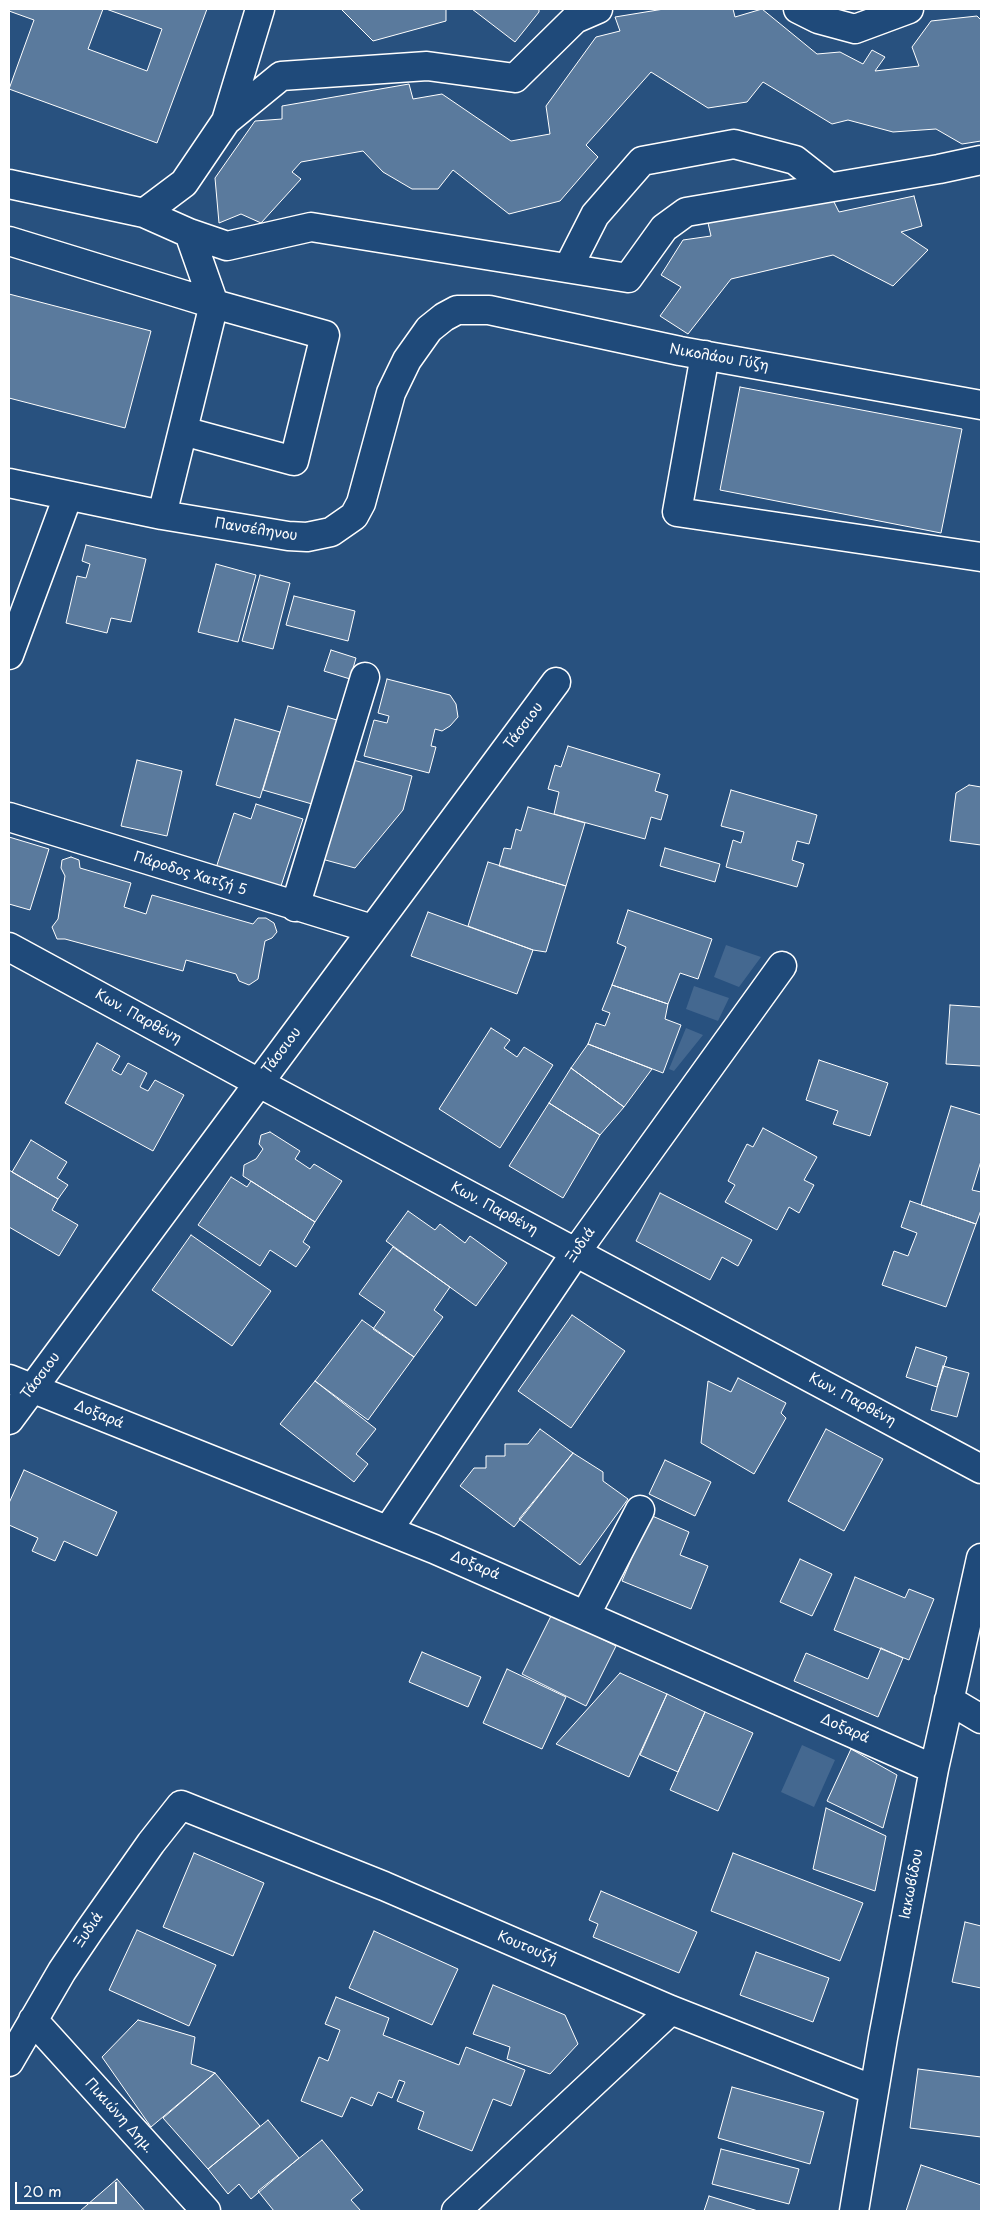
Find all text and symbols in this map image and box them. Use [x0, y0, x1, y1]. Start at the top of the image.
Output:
street label: Νικολάου Γύζη [668, 341, 770, 375]
street label: Πανσέληνου [213, 515, 299, 545]
street label: Τάσσιου [501, 699, 547, 753]
street label: Πάροδος Χατζή 5 [131, 849, 249, 899]
street label: Κων. Παρθένη [92, 986, 184, 1048]
street label: Τάσσιου [259, 1024, 305, 1078]
street label: Κων. Παρθένη [448, 1179, 540, 1239]
street label: Ξυδιά [563, 1224, 599, 1266]
street label: Τάσσιου [18, 1349, 64, 1403]
street label: Κων. Παρθένη [806, 1370, 898, 1430]
street label: Δοξαρά [72, 1398, 126, 1432]
street label: Δοξαρά [448, 1548, 502, 1584]
street label: Δοξαρά [818, 1711, 872, 1747]
street label: Ιακωβίδου [897, 1848, 927, 1920]
street label: Ξυδιά [71, 1909, 107, 1951]
street label: Κουτουζή [495, 1928, 559, 1968]
street label: Πικιώνη Δημ. [81, 2075, 157, 2157]
scale bar [18, 2172, 120, 2204]
text: 20 m [23, 2179, 62, 2202]

